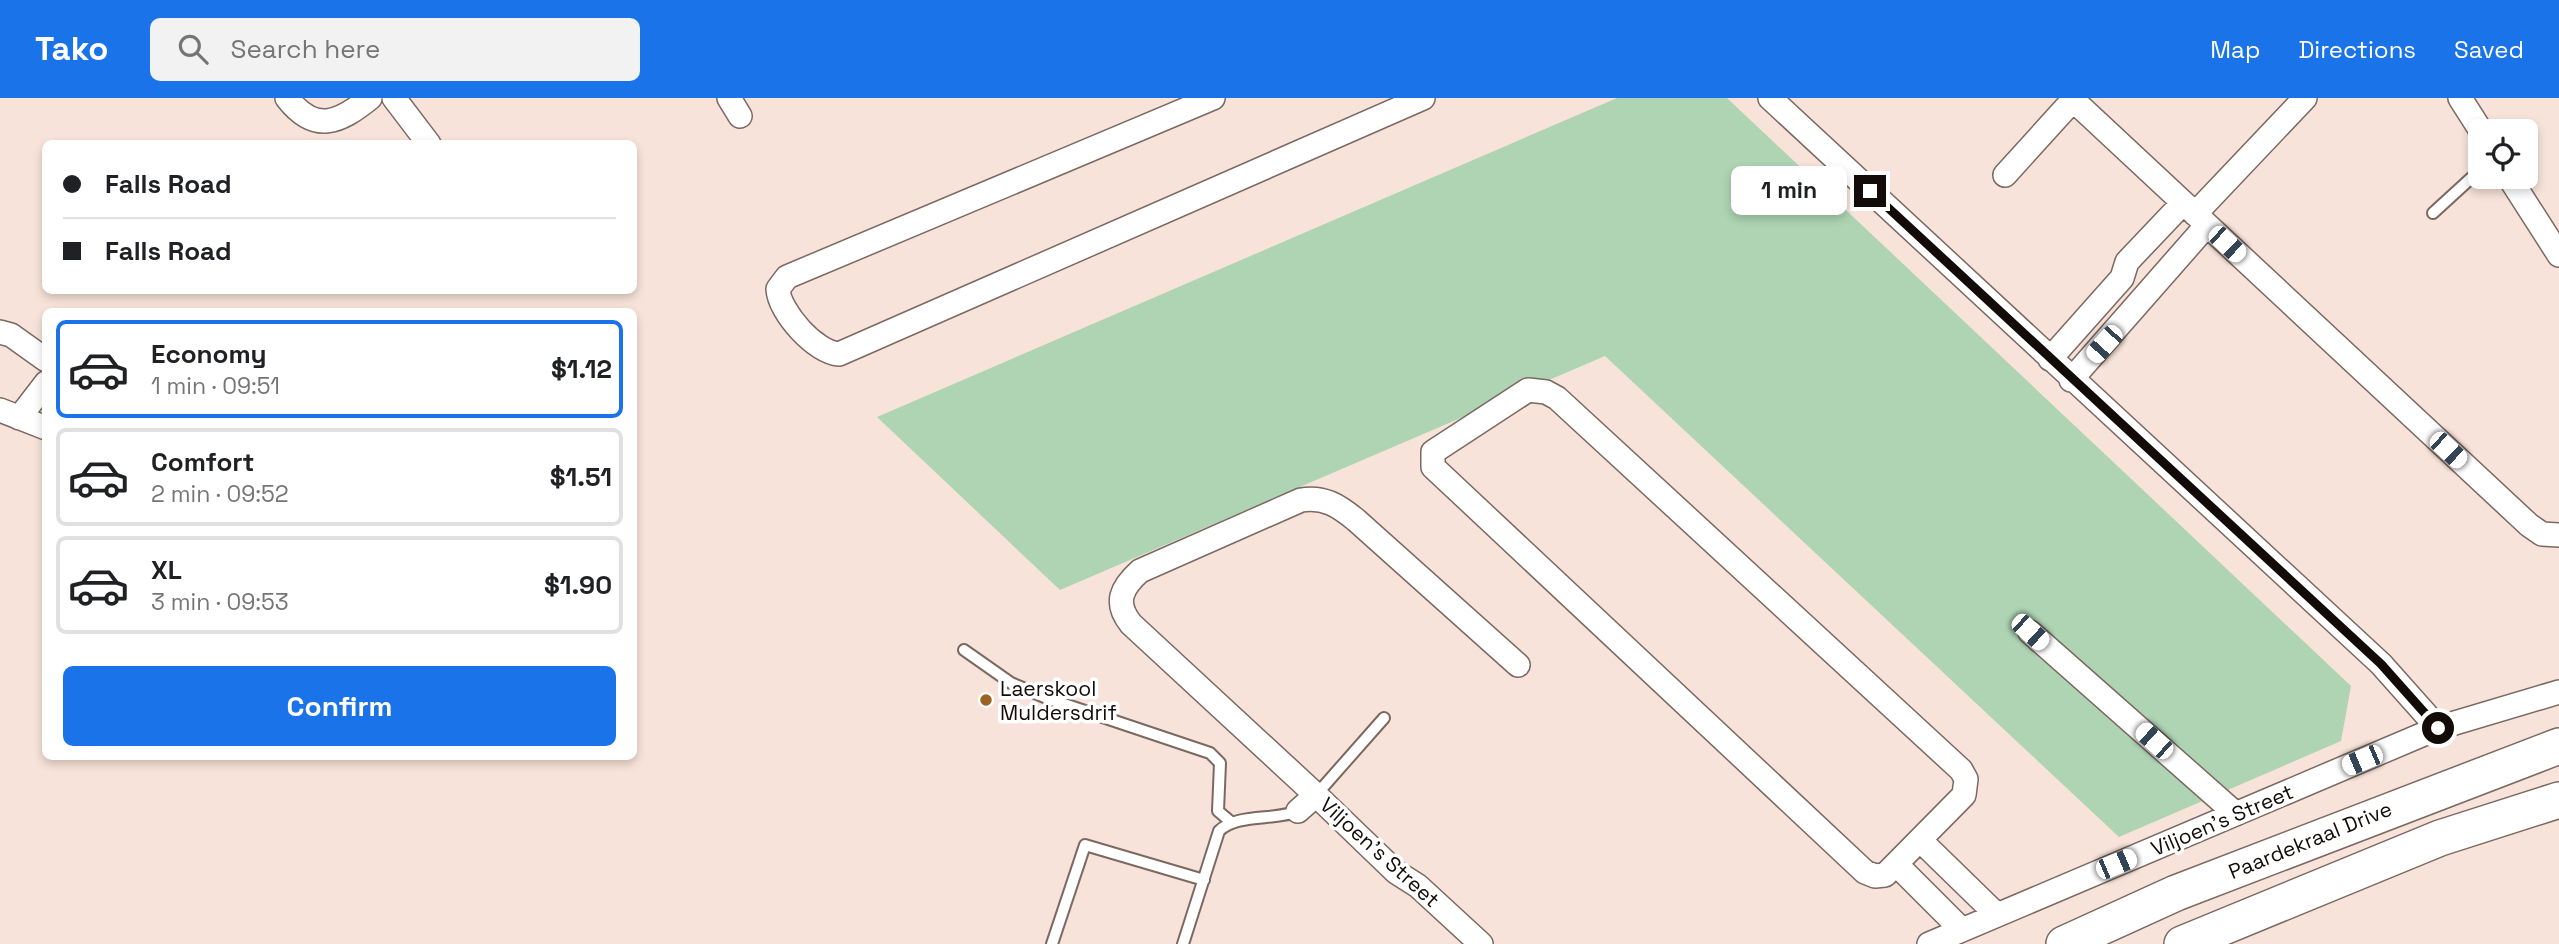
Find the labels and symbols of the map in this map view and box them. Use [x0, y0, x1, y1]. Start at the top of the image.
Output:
callout: 1 min [1730, 166, 1846, 216]
route end [1854, 175, 1886, 207]
car [2205, 222, 2250, 266]
car [2083, 321, 2126, 367]
car [2426, 428, 2471, 472]
car [2008, 610, 2053, 654]
place label: Laerskool Muldersdrif [1000, 675, 1117, 726]
marker: Laerskool Muldersdrif [978, 692, 994, 708]
route start [2422, 712, 2454, 744]
car [2132, 719, 2177, 763]
car [2339, 742, 2386, 778]
street label: Viljoen's Street [2147, 778, 2297, 862]
street label: Viljoen's Street [1314, 791, 1446, 913]
street label: Paardekraal Drive [2224, 795, 2396, 885]
car [2093, 846, 2140, 882]

